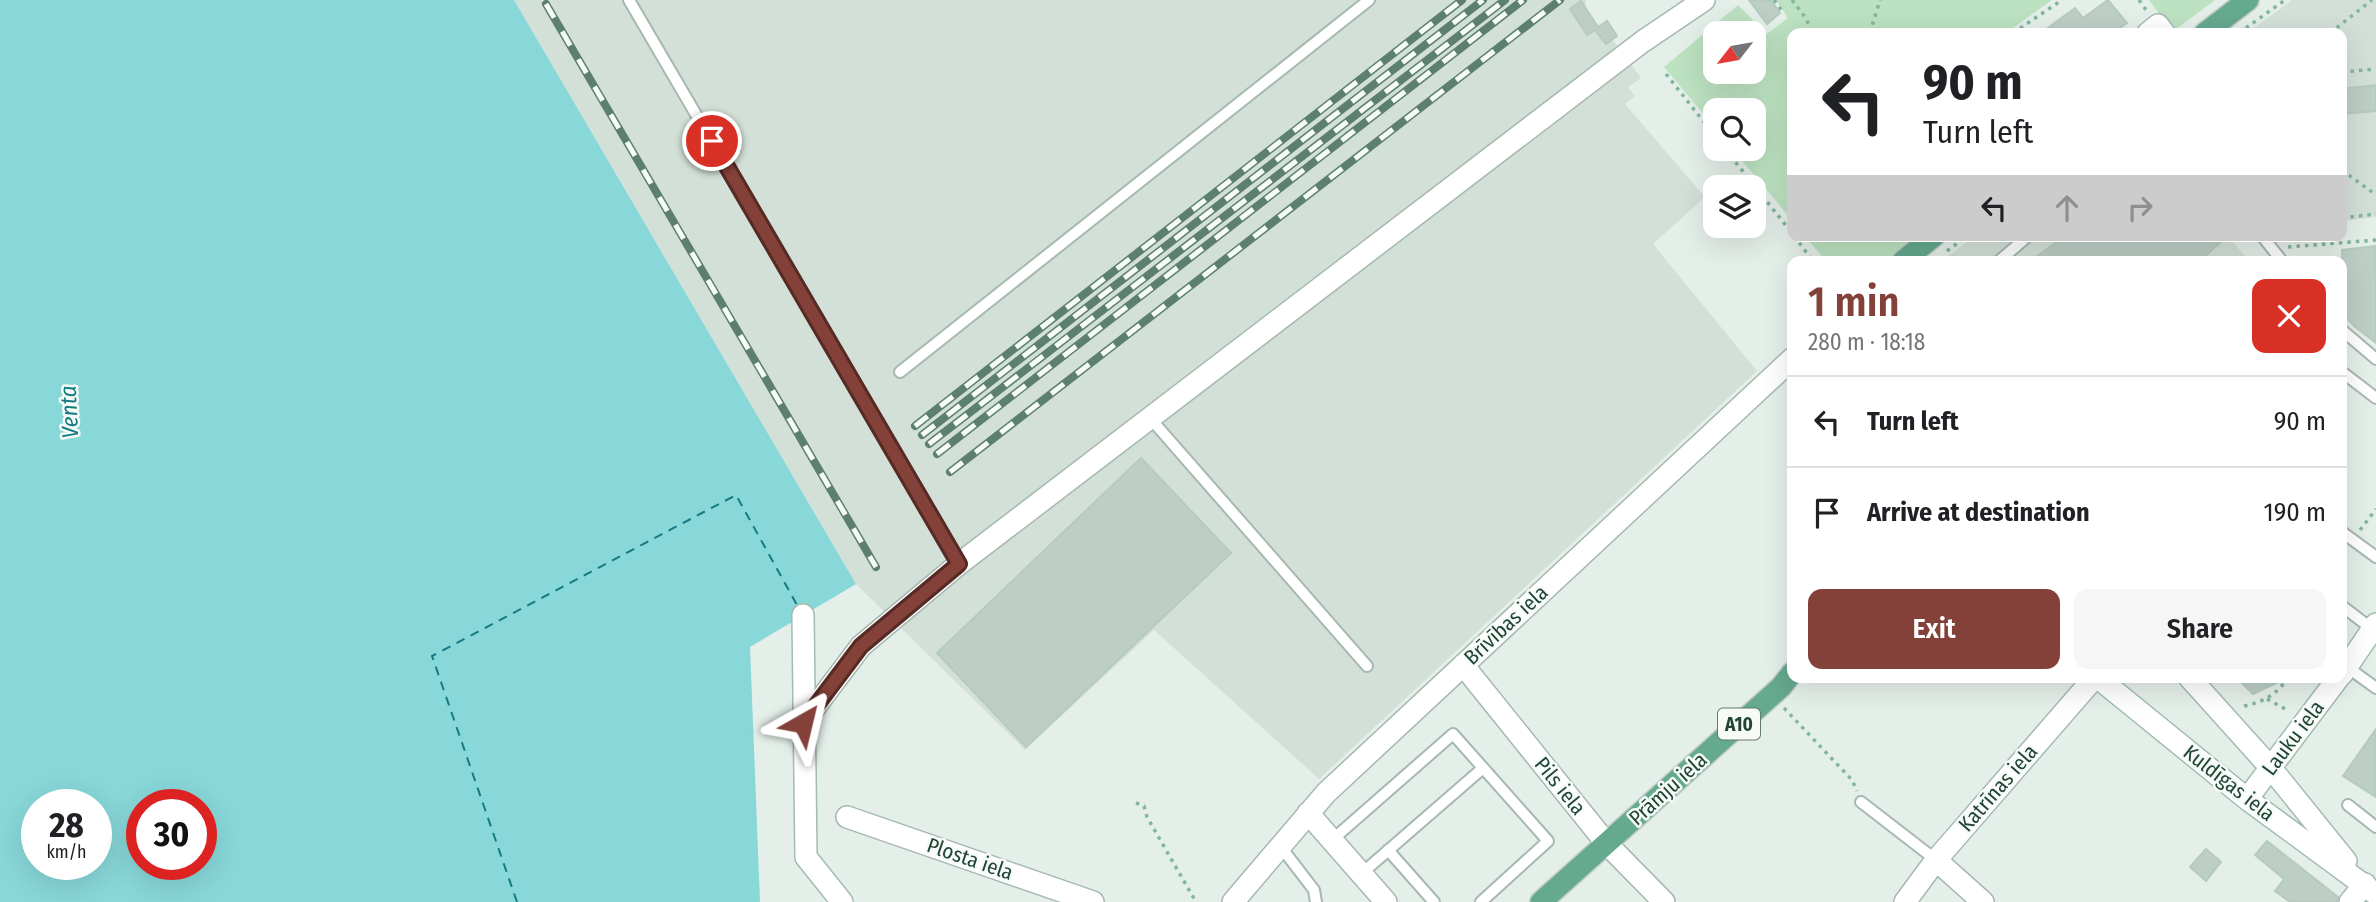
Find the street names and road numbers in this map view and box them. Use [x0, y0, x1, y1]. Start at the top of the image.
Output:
street label: Brīvības iela [1459, 580, 1553, 670]
street label: Lauku iela [2256, 695, 2330, 781]
road number: A10 [1718, 708, 1760, 740]
street label: Katrīnas iela [1953, 739, 2043, 837]
street label: Kuldīgas iela [2178, 739, 2280, 827]
street label: Prāmju iela [1624, 747, 1712, 831]
street label: Pils iela [1529, 752, 1591, 820]
street label: Plosta iela [923, 832, 1017, 886]

